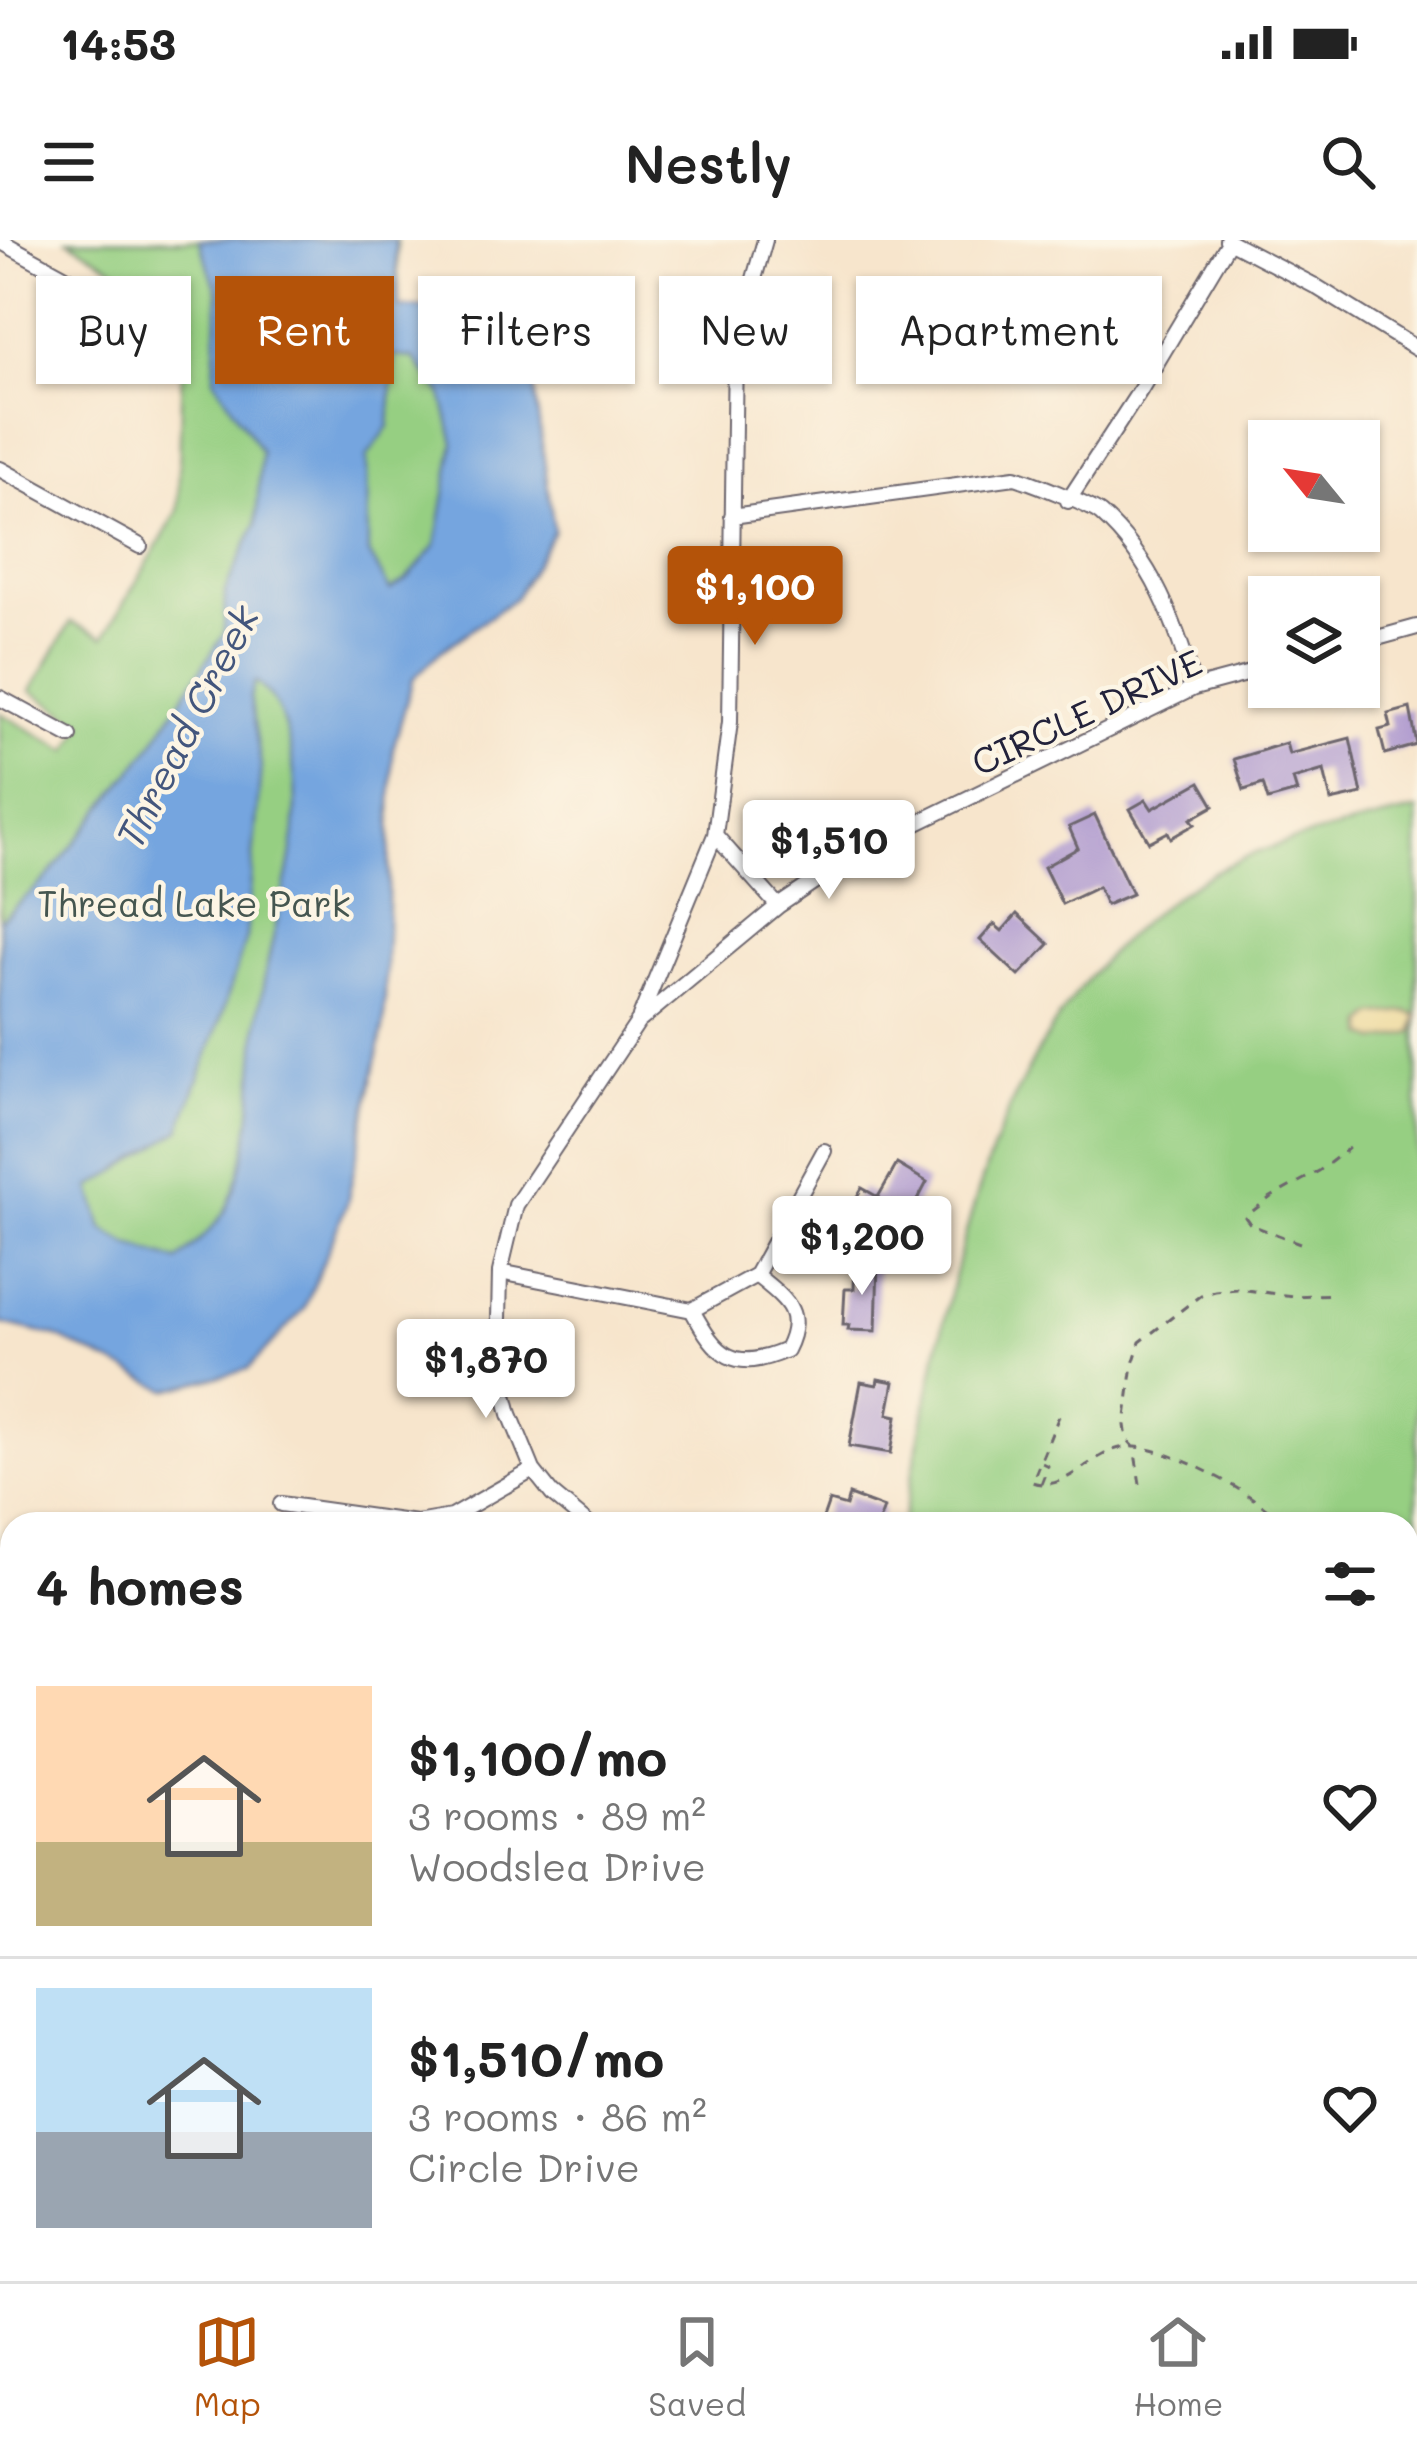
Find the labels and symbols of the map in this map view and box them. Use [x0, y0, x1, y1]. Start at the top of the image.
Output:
north arrow [1248, 420, 1380, 552]
pin: $1,100 [657, 546, 853, 648]
water label: Thread Creek [103, 595, 270, 856]
street label: CIRCLE DRIVE [963, 637, 1209, 785]
pin: $1,510 [731, 800, 927, 902]
park label: Thread Lake Park [37, 879, 351, 926]
pin: $1,200 [764, 1196, 960, 1298]
pin: $1,870 [388, 1319, 584, 1421]

